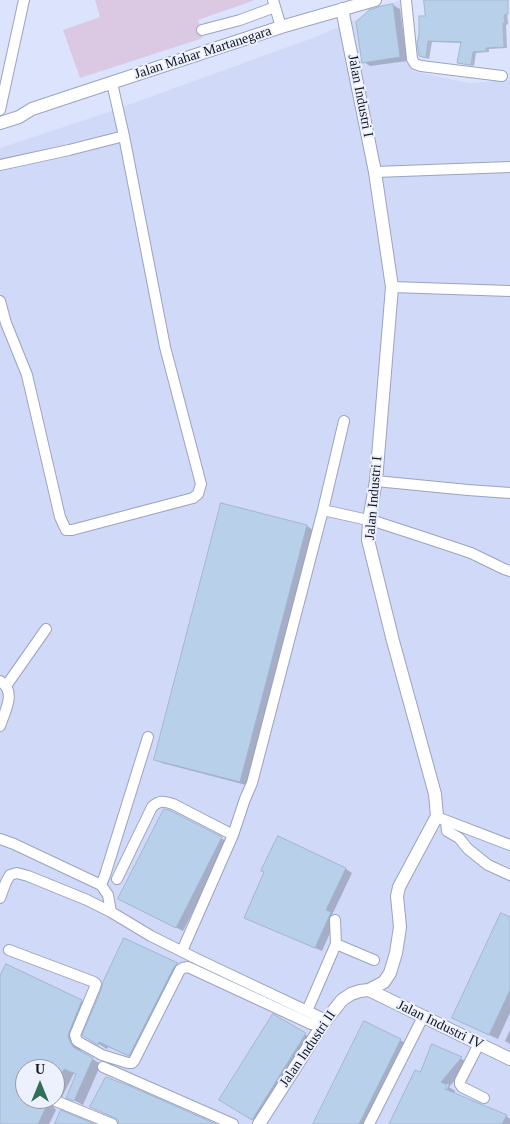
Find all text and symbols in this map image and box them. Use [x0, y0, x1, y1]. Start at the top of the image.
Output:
street label: Jalan Mahar Martanegara [132, 23, 274, 83]
street label: Jalan Industri I [344, 53, 376, 139]
street label: Jalan Industri I [362, 455, 386, 541]
street label: Jalan Industri IV [394, 997, 486, 1053]
street label: Jalan Industri II [276, 1008, 340, 1090]
north arrow [15, 1059, 65, 1109]
text: U [35, 1062, 45, 1077]

